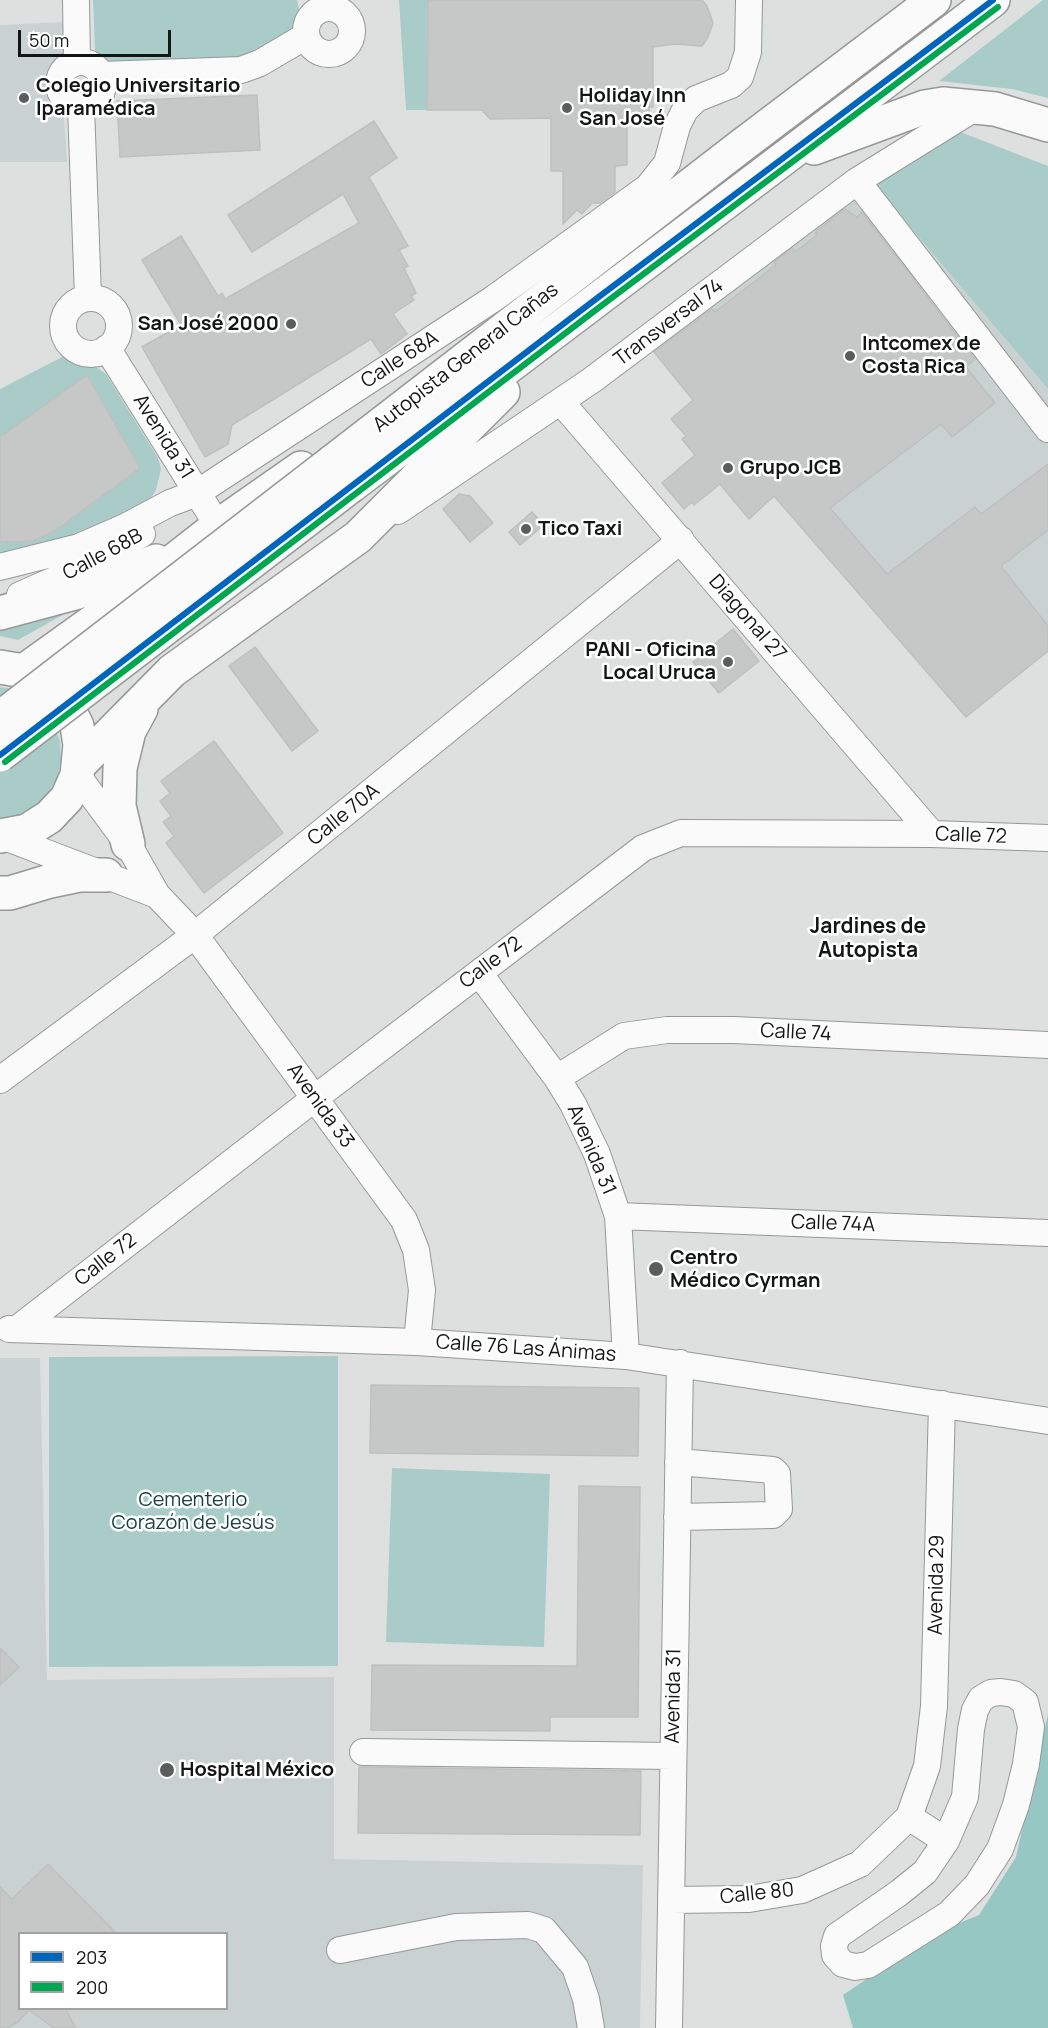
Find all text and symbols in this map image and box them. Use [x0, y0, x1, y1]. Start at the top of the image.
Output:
scale bar [21, 18, 174, 56]
text: 50 m [29, 28, 69, 52]
place label: Colegio Universitario Iparamédica [36, 74, 240, 121]
place label: Holiday Inn San José [579, 84, 686, 131]
marker: Colegio Universitario Iparamédica [17, 91, 31, 105]
marker: Holiday Inn San José [560, 101, 574, 115]
street label: Transversal 74 [610, 274, 728, 372]
street label: Autopista General Cañas [369, 278, 563, 438]
place label: San José 2000 [137, 312, 279, 336]
marker: San José 2000 [284, 317, 298, 331]
street label: Calle 68A [357, 326, 443, 394]
place label: Intcomex de Costa Rica [862, 332, 981, 379]
marker: Intcomex de Costa Rica [843, 349, 857, 363]
street label: Avenida 31 [128, 390, 198, 484]
place label: Grupo JCB [740, 456, 841, 480]
marker: Grupo JCB [721, 461, 735, 475]
place label: Tico Taxi [538, 517, 622, 541]
marker: Tico Taxi [519, 522, 533, 536]
street label: Calle 68B [59, 524, 147, 586]
street label: Diagonal 27 [703, 570, 791, 666]
place label: PANI - Oficina Local Uruca [585, 638, 716, 685]
marker: PANI - Oficina Local Uruca [721, 655, 735, 669]
street label: Calle 70A [303, 779, 385, 851]
street label: Calle 72 [935, 823, 1007, 849]
district label: Jardines de Autopista [810, 914, 926, 964]
street label: Calle 72 [455, 932, 527, 994]
street label: Calle 74 [760, 1019, 832, 1047]
street label: Avenida 33 [281, 1059, 359, 1153]
street label: Avenida 31 [561, 1101, 621, 1199]
street label: Calle 74A [790, 1211, 876, 1237]
street label: Calle 72 [70, 1228, 142, 1292]
place label: Centro Médico Cyrman [670, 1246, 821, 1293]
marker: Centro Médico Cyrman [647, 1260, 665, 1278]
street label: Calle 76 Las Ánimas [435, 1331, 617, 1367]
park label: Cementerio Corazón de Jesús [112, 1488, 274, 1535]
street label: Avenida 29 [924, 1535, 950, 1635]
street label: Avenida 31 [661, 1648, 687, 1744]
place label: Hospital México [180, 1758, 334, 1782]
marker: Hospital México [158, 1761, 176, 1779]
street label: Calle 80 [719, 1878, 795, 1910]
legend [18, 1932, 228, 2010]
text: 203 [76, 1945, 107, 1969]
text: 200 [76, 1975, 108, 1999]

